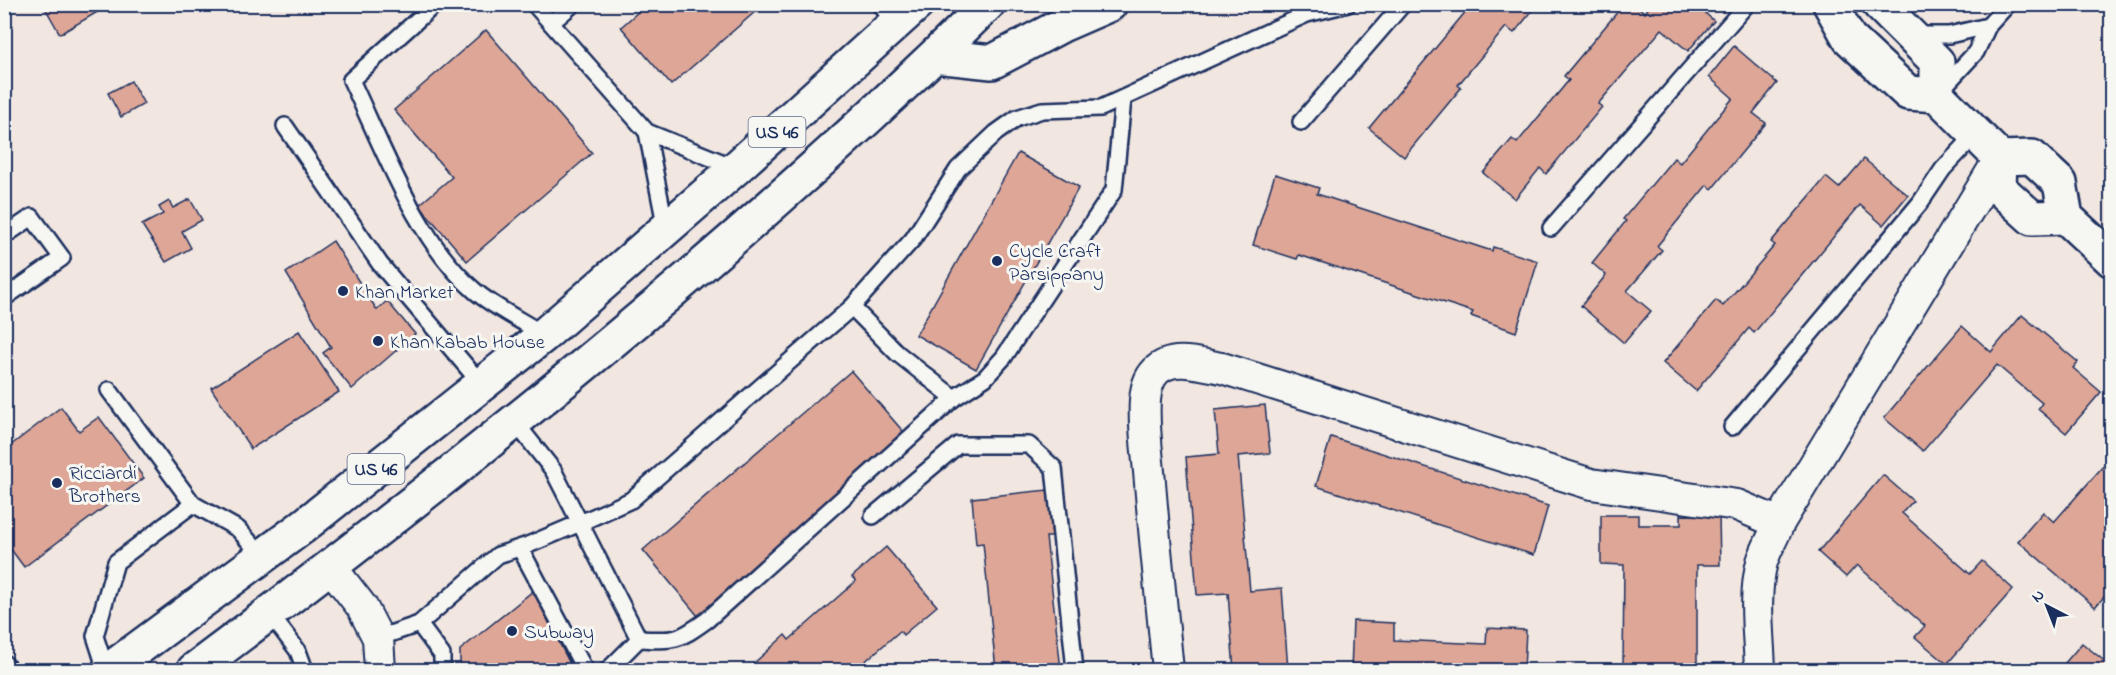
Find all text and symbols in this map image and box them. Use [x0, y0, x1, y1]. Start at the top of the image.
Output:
road number: US 46 [748, 117, 806, 147]
place label: Cycle Craft Parsippany [1009, 238, 1104, 290]
marker: Cycle Craft Parsippany [990, 254, 1004, 268]
place label: Khan Market [355, 279, 454, 308]
marker: Khan Market [336, 284, 350, 298]
place label: Khan Kabab House [390, 329, 545, 358]
marker: Khan Kabab House [371, 334, 385, 348]
road number: US 46 [348, 454, 404, 484]
place label: Ricciardi Brothers [68, 460, 141, 512]
marker: Ricciardi Brothers [50, 476, 64, 490]
north arrow [2017, 576, 2077, 636]
text: N [2026, 584, 2050, 609]
place label: Subway [524, 619, 594, 648]
marker: Subway [505, 624, 519, 638]

